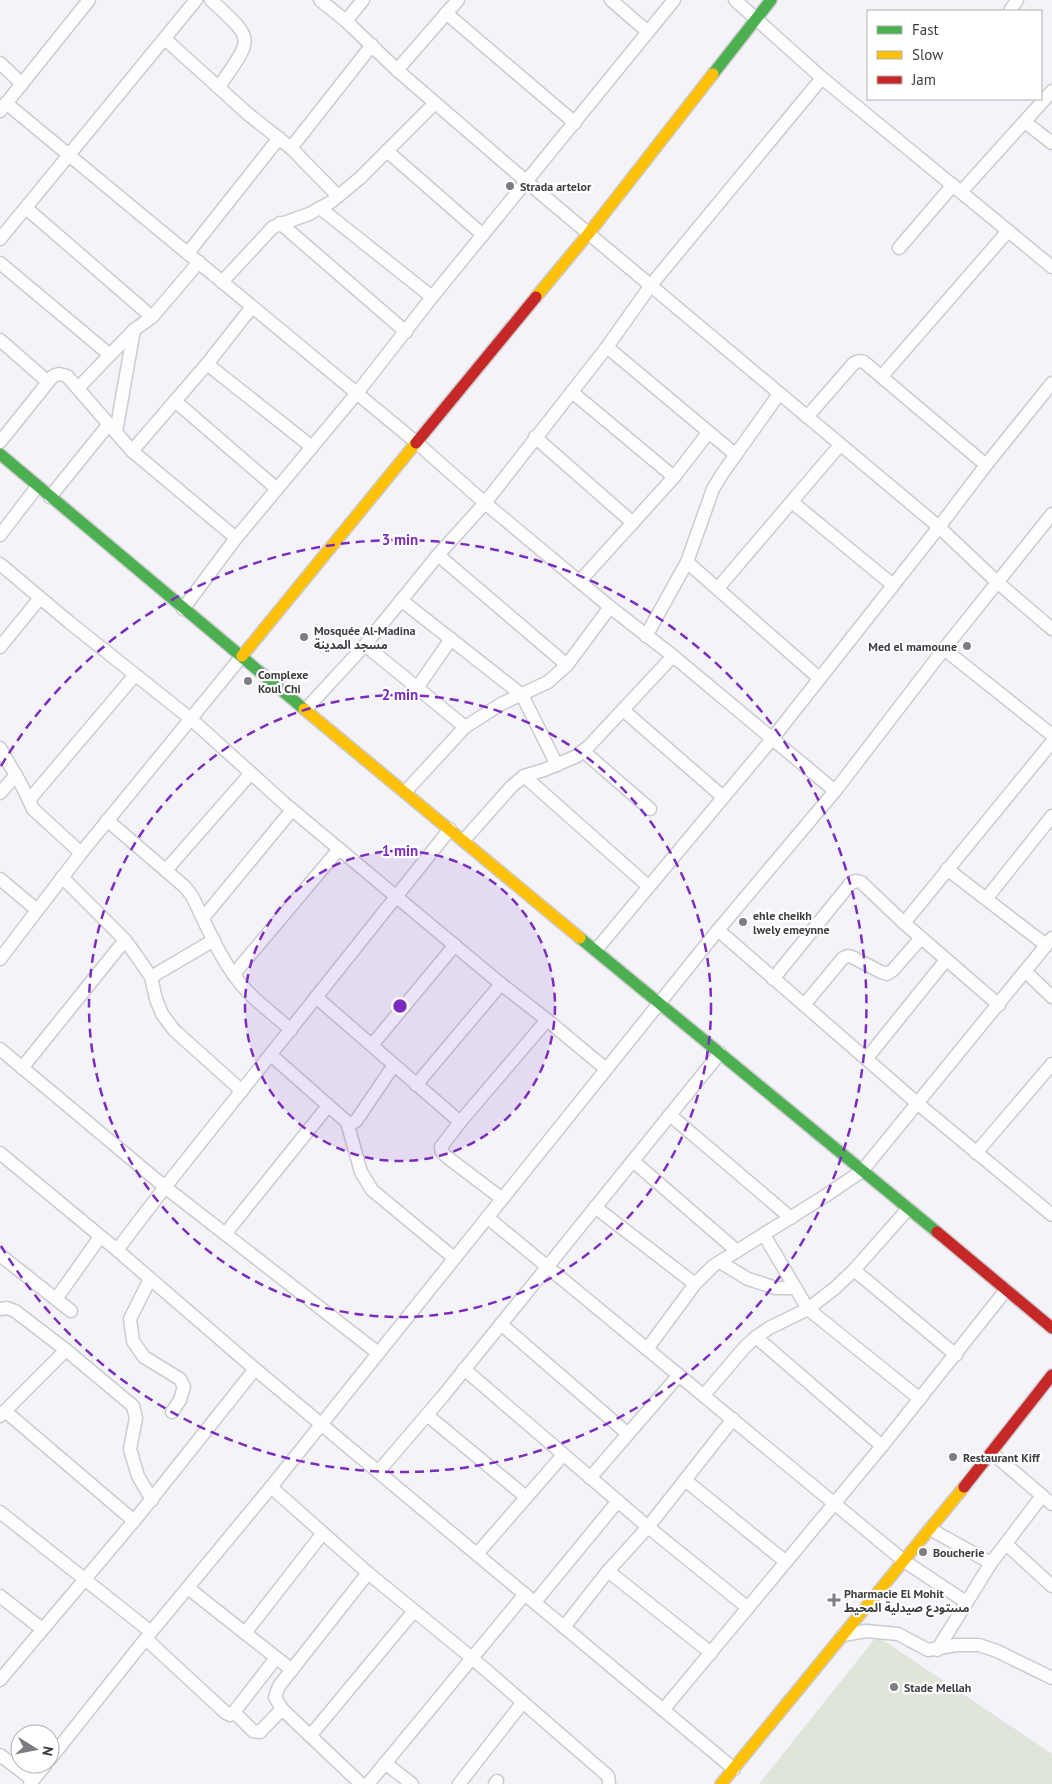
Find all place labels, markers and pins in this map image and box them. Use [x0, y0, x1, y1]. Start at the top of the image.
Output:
place label: Strada artelor [520, 179, 592, 194]
marker: Strada artelor [504, 180, 516, 192]
place label: Mosquée Al-Madina مسجد المدينة [314, 623, 416, 652]
marker: Mosquée Al-Madina مسجد المدينة [298, 631, 310, 643]
place label: Med el mamoune [868, 639, 957, 654]
marker: Med el mamoune [961, 640, 973, 652]
place label: Complexe Koul Chi [258, 667, 308, 696]
marker: Complexe Koul Chi [242, 675, 254, 687]
place label: ehle cheikh lwely emeynne [753, 908, 830, 937]
marker: ehle cheikh lwely emeynne [737, 916, 749, 928]
centre of rings [391, 997, 409, 1015]
place label: Restaurant Kiff [963, 1450, 1041, 1465]
marker: Restaurant Kiff [947, 1451, 959, 1463]
place label: Boucherie [933, 1545, 984, 1560]
marker: Boucherie [917, 1546, 929, 1558]
place label: Pharmacie El Mohit مستودع صيدلية المحيط [844, 1586, 970, 1617]
marker: Pharmacie El Mohit مستودع صيدلية المحيط [828, 1594, 840, 1606]
place label: Stade Mellah [904, 1680, 971, 1695]
marker: Stade Mellah [888, 1681, 900, 1693]

